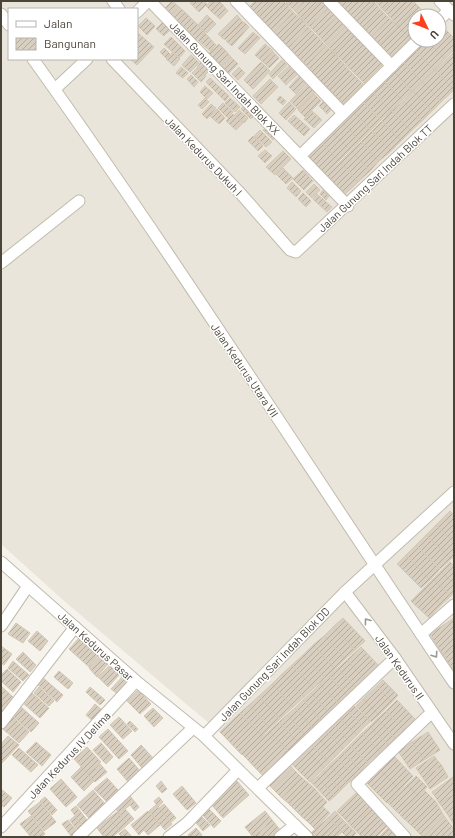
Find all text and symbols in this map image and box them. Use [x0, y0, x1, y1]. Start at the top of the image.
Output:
legend [8, 8, 138, 60]
north arrow [407, 8, 447, 48]
text: Jalan [44, 16, 72, 30]
street label: Jalan Gunung Sari Indah Blok XX [167, 19, 283, 138]
text: U [428, 28, 442, 42]
text: Bangunan [44, 36, 96, 50]
street label: Jalan Kedurus Dukuh I [163, 114, 245, 198]
street label: Jalan Gunung Sari Indah Blok TT [315, 121, 435, 235]
street label: Jalan Kedurus Utara VII [209, 320, 281, 420]
street label: Jalan Gunung Sari Indah Blok DD [216, 604, 332, 724]
street label: Jalan Kedurus Pasar [56, 609, 136, 683]
one-way arrow [364, 618, 372, 625]
street label: Jalan Kedurus II [373, 632, 427, 702]
one-way arrow [430, 651, 438, 658]
street label: Jalan Kedurus IV Delima [25, 709, 113, 801]

